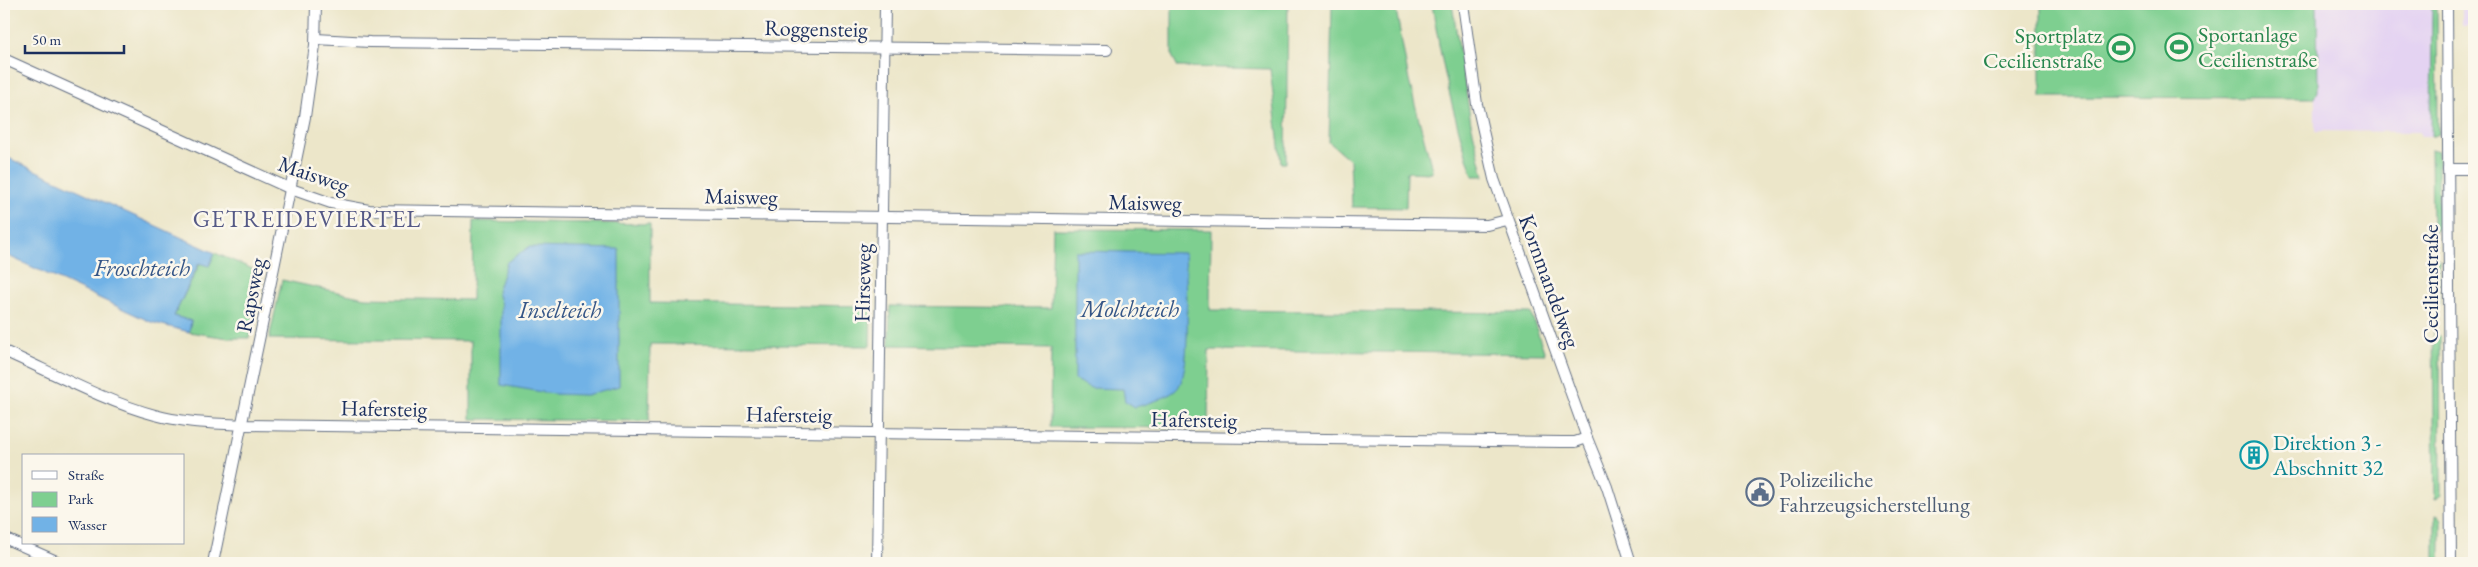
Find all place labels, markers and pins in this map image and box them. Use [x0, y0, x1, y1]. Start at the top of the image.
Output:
place label: Sportanlage Cecilienstraße [2198, 20, 2317, 74]
place label: Sportplatz Cecilienstraße [1983, 21, 2103, 75]
sports icon: Sportanlage Cecilienstraße [2164, 32, 2194, 62]
sports icon: Sportplatz Cecilienstraße [2106, 33, 2136, 63]
place label: Direktion 3 - Abschnitt 32 [2272, 428, 2384, 482]
building icon: Direktion 3 - Abschnitt 32 [2239, 440, 2269, 470]
place label: Polizeiliche Fahrzeugsicherstellung [1779, 465, 1970, 519]
public building icon: Polizeiliche Fahrzeugsicherstellung [1745, 477, 1775, 507]

